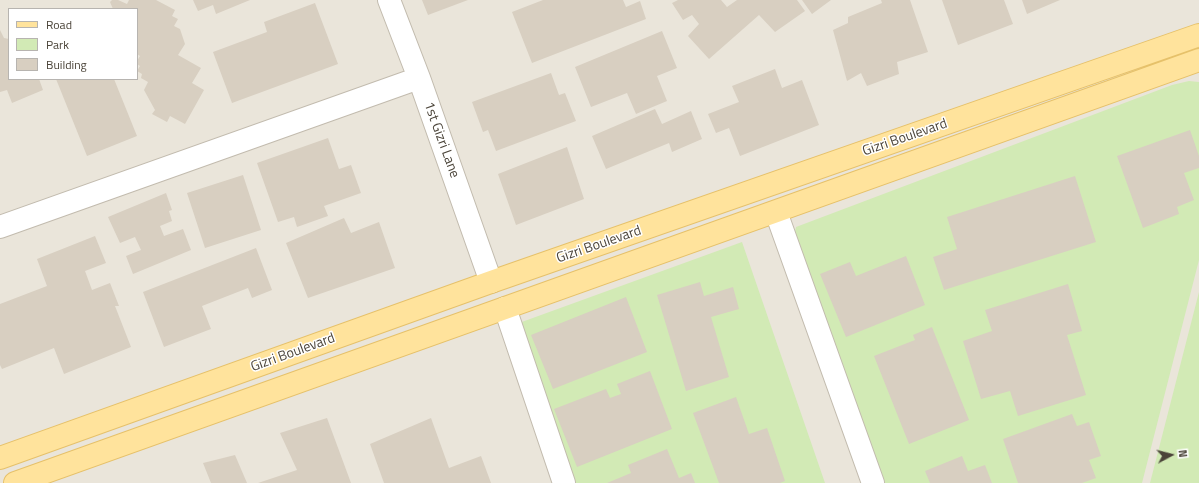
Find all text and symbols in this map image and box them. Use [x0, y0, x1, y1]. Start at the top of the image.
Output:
legend [8, 8, 138, 80]
text: Road [46, 15, 72, 34]
text: Park [46, 35, 69, 54]
text: Building [46, 55, 87, 74]
street label: 1st Gizri Lane [419, 100, 463, 180]
street label: Gizri Boulevard [860, 116, 950, 160]
street label: Gizri Boulevard [554, 223, 644, 267]
street label: Gizri Boulevard [249, 330, 337, 376]
north arrow [1151, 435, 1191, 475]
text: N [1175, 449, 1191, 458]

